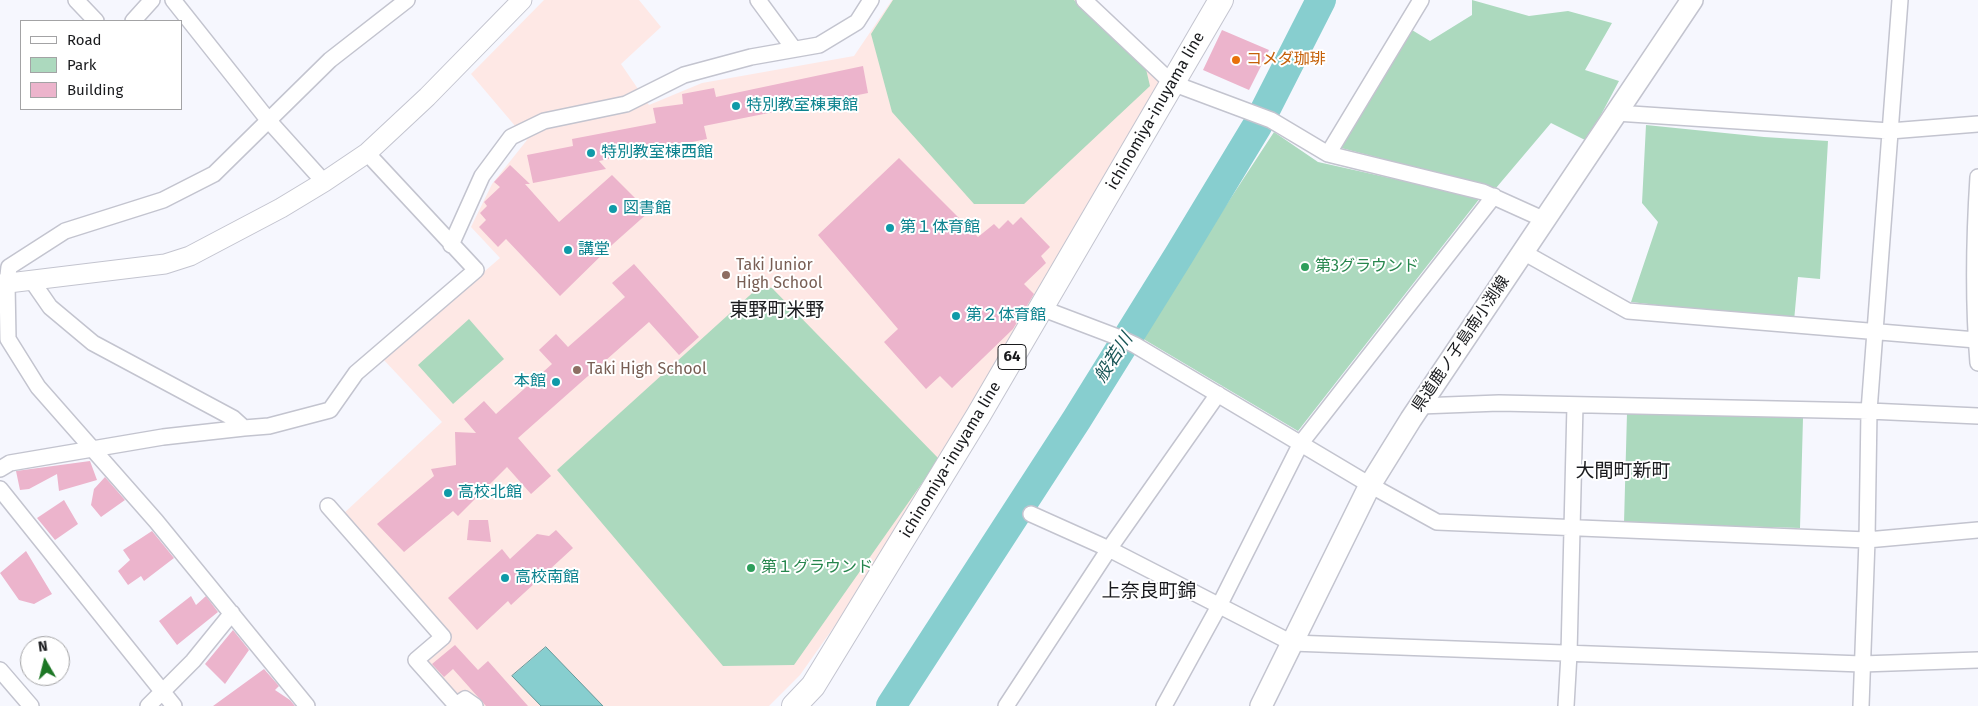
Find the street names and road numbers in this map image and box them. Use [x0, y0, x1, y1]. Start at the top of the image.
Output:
street label: ichinomiya-inuyama line [1103, 29, 1209, 193]
street label: 県道鹿ノ子島南小渕線 [1408, 272, 1514, 416]
road number: 64 [998, 344, 1026, 370]
street label: ichinomiya-inuyama line [897, 378, 1005, 542]

